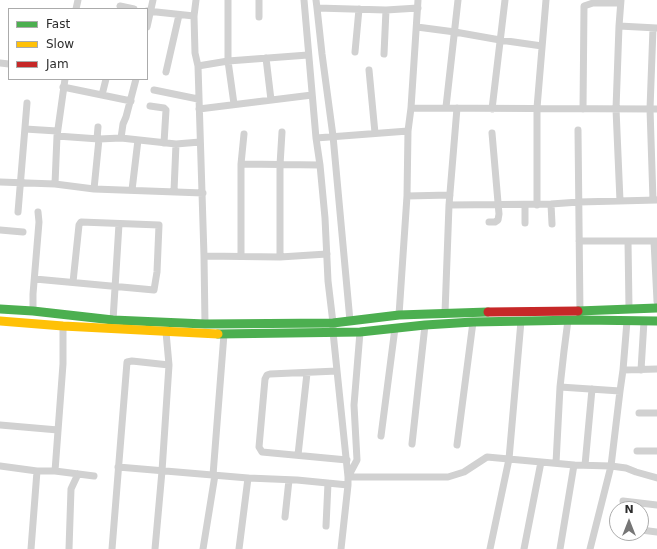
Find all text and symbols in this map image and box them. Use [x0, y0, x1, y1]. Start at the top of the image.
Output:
legend [8, 8, 148, 80]
text: Fast [46, 17, 70, 31]
text: Slow [46, 37, 74, 51]
text: Jam [46, 57, 69, 71]
north arrow [609, 501, 649, 541]
text: N [624, 503, 634, 516]

